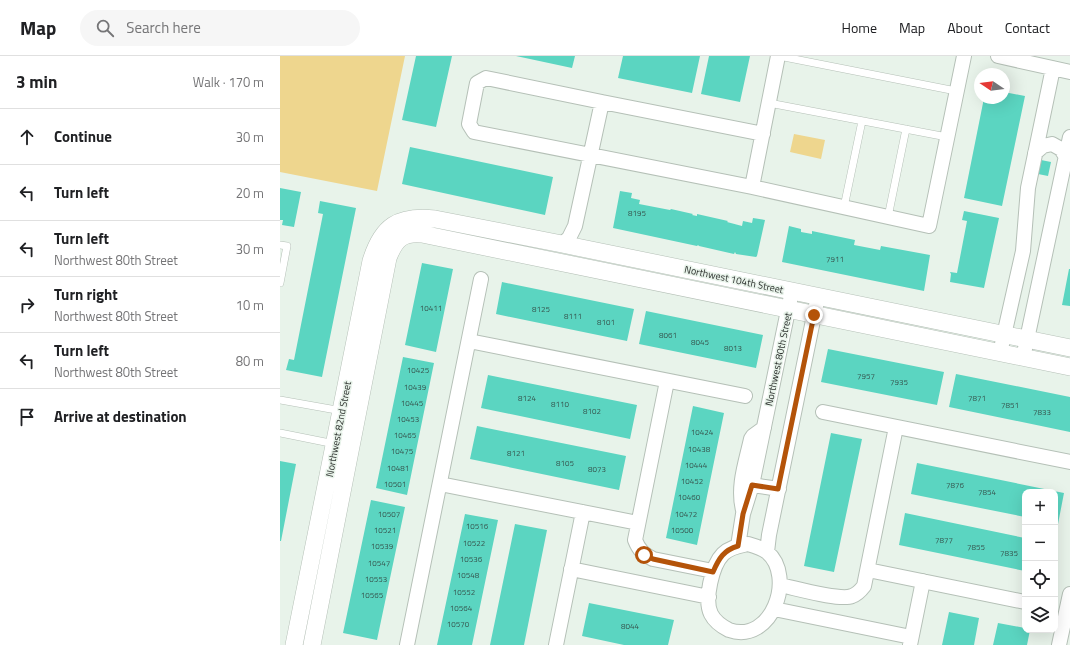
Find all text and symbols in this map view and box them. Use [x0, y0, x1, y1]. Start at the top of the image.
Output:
search box [80, 10, 360, 46]
text: Map [20, 13, 56, 42]
text: Search here [126, 16, 201, 39]
icon: search [94, 17, 116, 39]
text: Home [842, 17, 877, 38]
text: Map [899, 17, 925, 38]
text: About [947, 17, 983, 38]
text: Contact [1005, 17, 1050, 38]
north arrow [974, 68, 1010, 104]
text: 3 min [16, 69, 57, 95]
text: Walk · 170 m [193, 72, 264, 92]
text: Continue [54, 125, 112, 148]
icon: ahead [16, 126, 38, 148]
text: 30 m [236, 127, 264, 147]
text: Turn left [54, 181, 109, 204]
icon: left [16, 182, 38, 204]
text: 20 m [236, 183, 264, 203]
house number: 8195 [628, 207, 646, 219]
text: Turn left [54, 227, 109, 250]
icon: left [16, 238, 38, 260]
text: 30 m [236, 239, 264, 259]
text: Northwest 80th Street [54, 250, 178, 270]
house number: 7911 [826, 253, 844, 265]
street label: Northwest 104th Street [683, 262, 785, 297]
text: Turn right [54, 283, 118, 306]
icon: right [16, 294, 38, 316]
text: 10 m [236, 295, 264, 315]
house number: 10411 [420, 302, 442, 314]
house number: 8125 [532, 303, 550, 315]
text: Northwest 80th Street [54, 306, 178, 326]
route end [805, 306, 823, 324]
house number: 8111 [564, 310, 582, 322]
street label: Northwest 80th Street [761, 310, 796, 407]
house number: 8101 [597, 316, 615, 328]
house number: 8061 [659, 329, 677, 341]
house number: 8045 [691, 336, 709, 348]
text: Turn left [54, 339, 109, 362]
house number: 8013 [724, 342, 742, 354]
icon: left [16, 350, 38, 372]
text: 80 m [236, 351, 264, 371]
text: Northwest 80th Street [54, 362, 178, 382]
house number: 10425 [407, 364, 430, 376]
house number: 7957 [857, 370, 875, 382]
house number: 7935 [890, 376, 908, 388]
street label: Northwest 82nd Street [322, 380, 355, 478]
house number: 10439 [404, 381, 427, 393]
house number: 8124 [518, 392, 536, 404]
house number: 7871 [968, 392, 986, 404]
house number: 10445 [401, 397, 424, 409]
house number: 8110 [551, 398, 569, 410]
house number: 7851 [1001, 399, 1019, 411]
text: Arrive at destination [54, 405, 187, 428]
house number: 8102 [583, 405, 601, 417]
icon: arrive [16, 406, 38, 428]
house number: 7833 [1033, 406, 1051, 418]
house number: 10453 [397, 413, 419, 425]
house number: 10424 [691, 426, 714, 438]
house number: 10465 [394, 429, 417, 441]
house number: 10438 [688, 443, 711, 455]
house number: 10475 [391, 445, 414, 457]
house number: 8121 [507, 447, 525, 459]
house number: 8105 [556, 457, 574, 469]
house number: 10444 [685, 459, 708, 471]
house number: 10481 [387, 462, 409, 474]
house number: 8073 [588, 463, 606, 475]
house number: 10452 [681, 475, 703, 487]
house number: 10501 [384, 478, 406, 490]
house number: 7876 [946, 479, 964, 491]
house number: 7854 [978, 486, 996, 498]
map controls [1022, 489, 1058, 633]
button: + [1022, 489, 1058, 525]
house number: 10460 [678, 491, 701, 503]
house number: 10507 [378, 508, 400, 520]
house number: 10472 [675, 508, 697, 520]
house number: 10516 [466, 520, 489, 532]
house number: 10521 [374, 524, 396, 536]
house number: 10500 [671, 524, 694, 536]
button: − [1022, 525, 1058, 561]
house number: 7877 [935, 534, 953, 546]
house number: 10522 [463, 537, 485, 549]
house number: 10539 [371, 540, 394, 552]
house number: 7855 [967, 541, 985, 553]
route start [635, 546, 653, 564]
house number: 7835 [1000, 547, 1018, 559]
house number: 10536 [460, 553, 483, 565]
house number: 10547 [368, 557, 390, 569]
button: locate [1022, 561, 1058, 597]
house number: 10548 [457, 569, 480, 581]
house number: 10553 [365, 573, 387, 585]
house number: 10552 [453, 586, 475, 598]
house number: 10565 [361, 589, 384, 601]
button: layers [1022, 597, 1058, 633]
house number: 10564 [450, 602, 473, 614]
house number: 10570 [447, 618, 470, 630]
house number: 8044 [621, 620, 639, 632]

